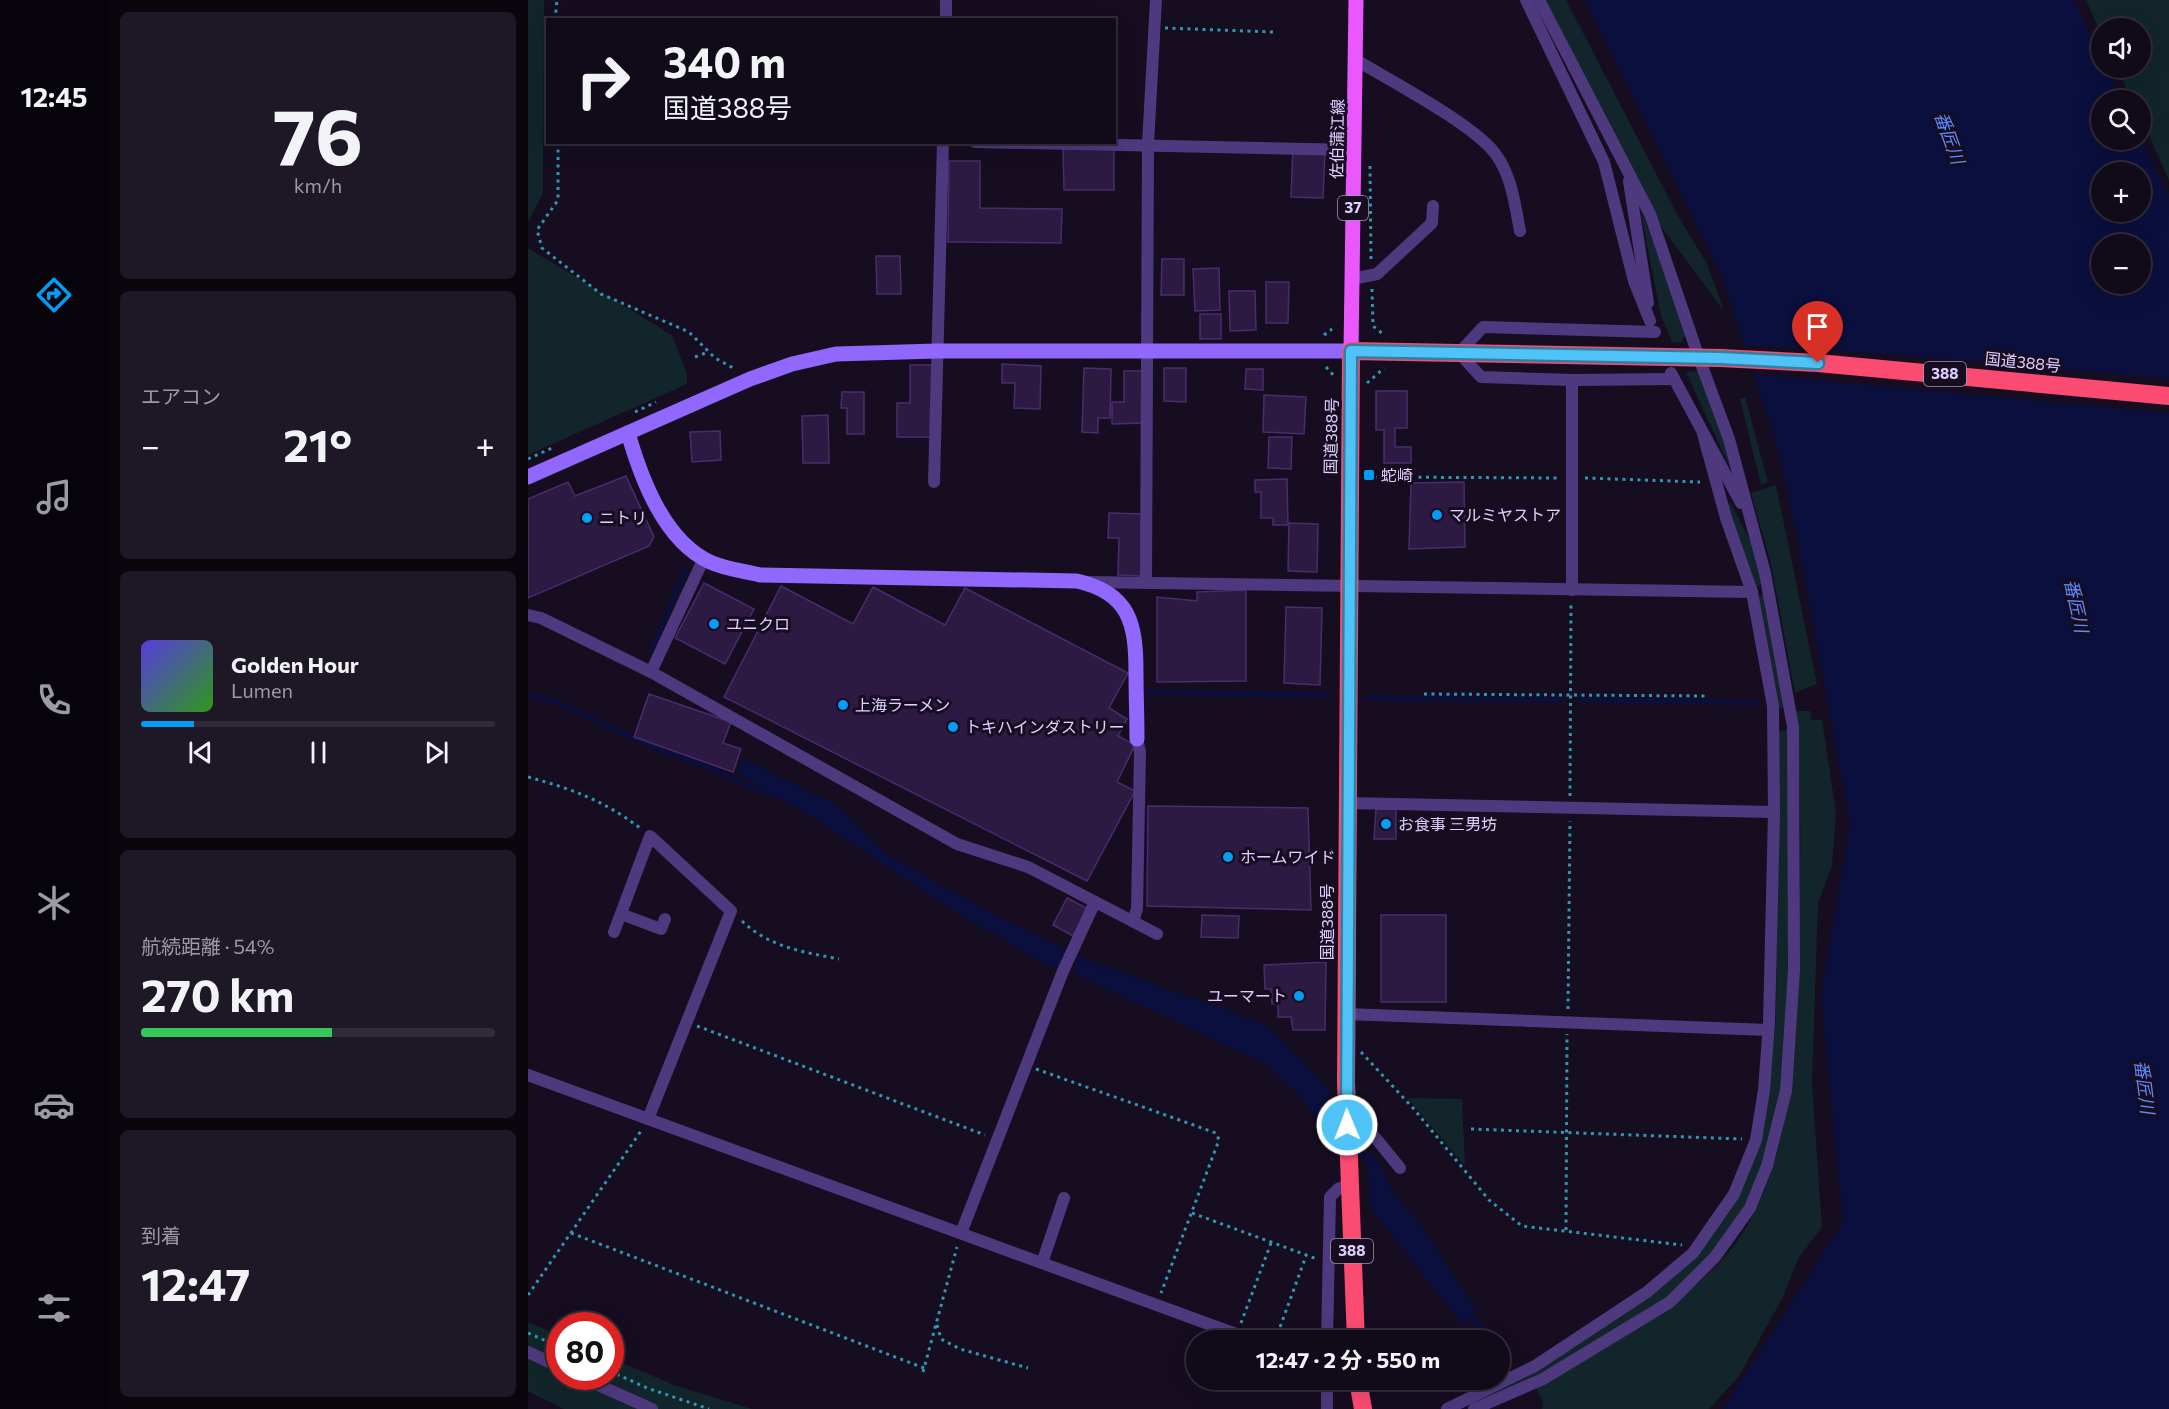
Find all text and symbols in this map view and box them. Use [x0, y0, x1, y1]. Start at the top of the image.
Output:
map controls [2091, 18, 2151, 294]
button: sound [2091, 18, 2151, 78]
text: 340 m [663, 35, 786, 87]
icon: right [564, 42, 642, 120]
text: 12:45 [20, 80, 88, 113]
text: 76 [273, 86, 363, 181]
button: search [2091, 90, 2151, 150]
text: 国道388号 [663, 91, 792, 124]
street label: 佐伯蒲江線 [1326, 99, 1347, 179]
water label: 番匠川 [1930, 109, 1970, 169]
button: + [2091, 162, 2151, 222]
text: km/h [294, 173, 342, 197]
road number: 37 [1338, 196, 1368, 220]
button: − [2091, 234, 2151, 294]
icon: directions [33, 274, 75, 316]
pin [1792, 301, 1843, 363]
icon: arrive [1801, 310, 1834, 343]
street label: 国道388号 [1984, 348, 2062, 375]
road number: 388 [1924, 362, 1966, 386]
text: エアコン [141, 384, 221, 408]
street label: 国道388号 [1320, 398, 1341, 474]
text: 21° [283, 416, 352, 471]
text: − [141, 424, 160, 465]
text: + [476, 424, 495, 465]
place label: 蛇崎 [1381, 465, 1413, 484]
marker: 蛇崎 [1362, 468, 1376, 482]
icon: music [33, 476, 75, 518]
place label: マルミヤストア [1449, 505, 1561, 524]
place label: ニトリ [599, 508, 647, 527]
marker: マルミヤストア [1430, 508, 1444, 522]
marker: ニトリ [580, 511, 594, 525]
water label: 番匠川 [2061, 577, 2094, 636]
place label: ユニクロ [726, 614, 790, 633]
marker: ユニクロ [707, 617, 721, 631]
text: Golden Hour [231, 651, 359, 678]
text: Lumen [231, 678, 293, 702]
icon: phone [33, 679, 75, 721]
place label: 上海ラーメン [855, 695, 950, 714]
marker: 上海ラーメン [836, 698, 850, 712]
place label: トキハインダストリー [965, 717, 1125, 736]
marker: トキハインダストリー [946, 720, 960, 734]
icon: previous [184, 736, 217, 769]
icon: pause [302, 736, 335, 769]
icon: next [420, 736, 453, 769]
place label: お食事 三男坊 [1398, 814, 1497, 833]
marker: お食事 三男坊 [1379, 817, 1393, 831]
place label: ホームワイド [1240, 847, 1336, 866]
marker: ホームワイド [1221, 850, 1235, 864]
icon: climate [33, 882, 75, 924]
street label: 国道388号 [1317, 884, 1336, 960]
text: 航続距離 · 54% [141, 934, 274, 958]
text: 270 km [141, 966, 294, 1021]
place label: ユーマート [1207, 986, 1287, 1005]
marker: ユーマート [1292, 989, 1306, 1003]
water label: 番匠川 [2131, 1059, 2159, 1117]
icon: car [33, 1084, 75, 1126]
position arrow [1315, 1093, 1379, 1157]
text: 到着 [141, 1223, 181, 1247]
road number: 388 [1331, 1239, 1373, 1263]
text: 12:47 [141, 1255, 250, 1310]
icon: filters [33, 1287, 75, 1329]
speed limit sign: 80 [546, 1312, 624, 1390]
text: 12:47 · 2 分 · 550 m [1256, 1346, 1440, 1373]

